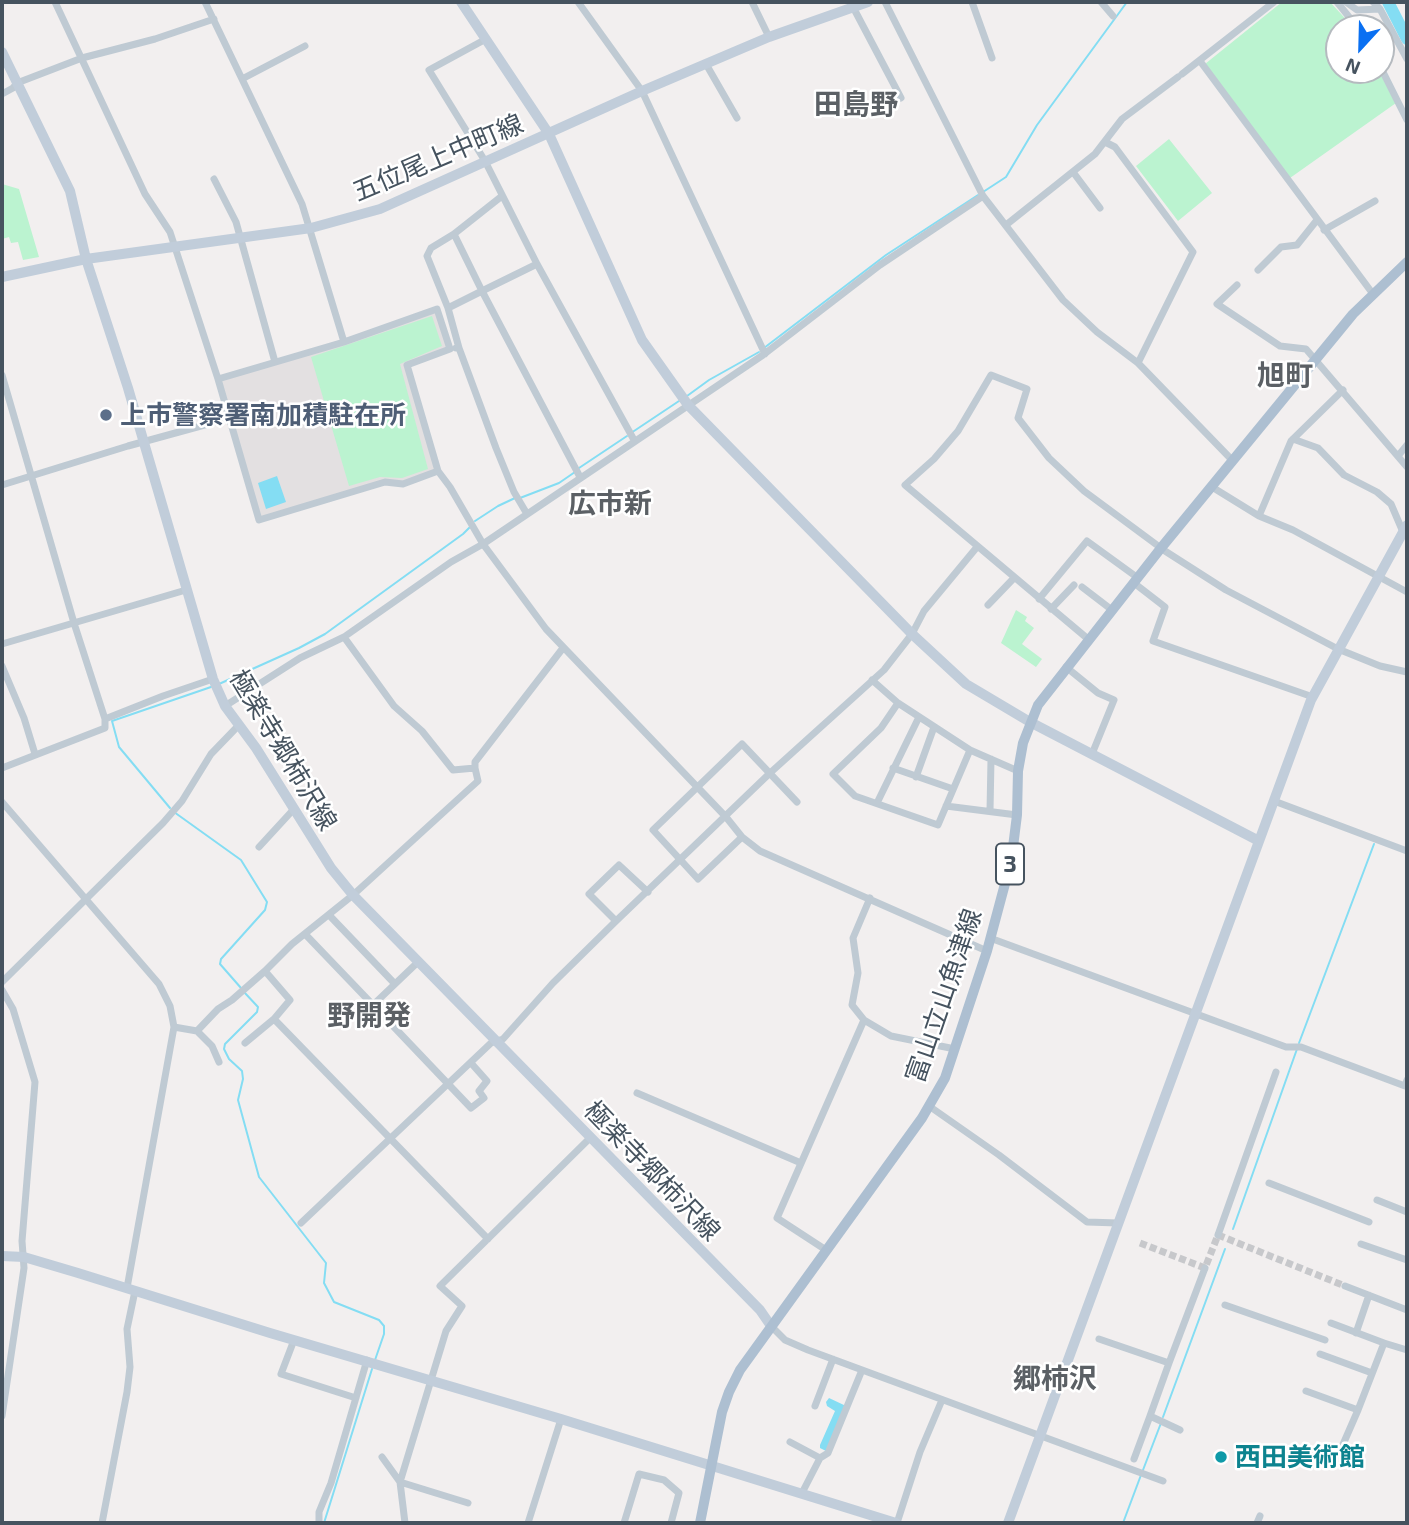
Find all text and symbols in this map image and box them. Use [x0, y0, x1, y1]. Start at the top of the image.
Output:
north arrow [1325, 14, 1395, 84]
text: N [1342, 54, 1363, 80]
district label: 田島野 [814, 88, 898, 122]
street label: 五位尾上中町線 [348, 108, 528, 208]
district label: 旭町 [1257, 359, 1313, 393]
place label: 上市警察署南加積駐在所 [120, 399, 406, 431]
marker: 上市警察署南加積駐在所 [98, 407, 114, 423]
district label: 広市新 [568, 487, 652, 521]
street label: 極楽寺郷柿沢線 [223, 664, 343, 836]
road number: 3 [996, 844, 1024, 884]
street label: 富山立山魚津線 [900, 905, 988, 1087]
district label: 野開発 [327, 999, 411, 1033]
street label: 極楽寺郷柿沢線 [578, 1095, 726, 1247]
district label: 郷柿沢 [1013, 1362, 1097, 1396]
place label: 西田美術館 [1235, 1441, 1365, 1473]
marker: 西田美術館 [1213, 1449, 1229, 1465]

